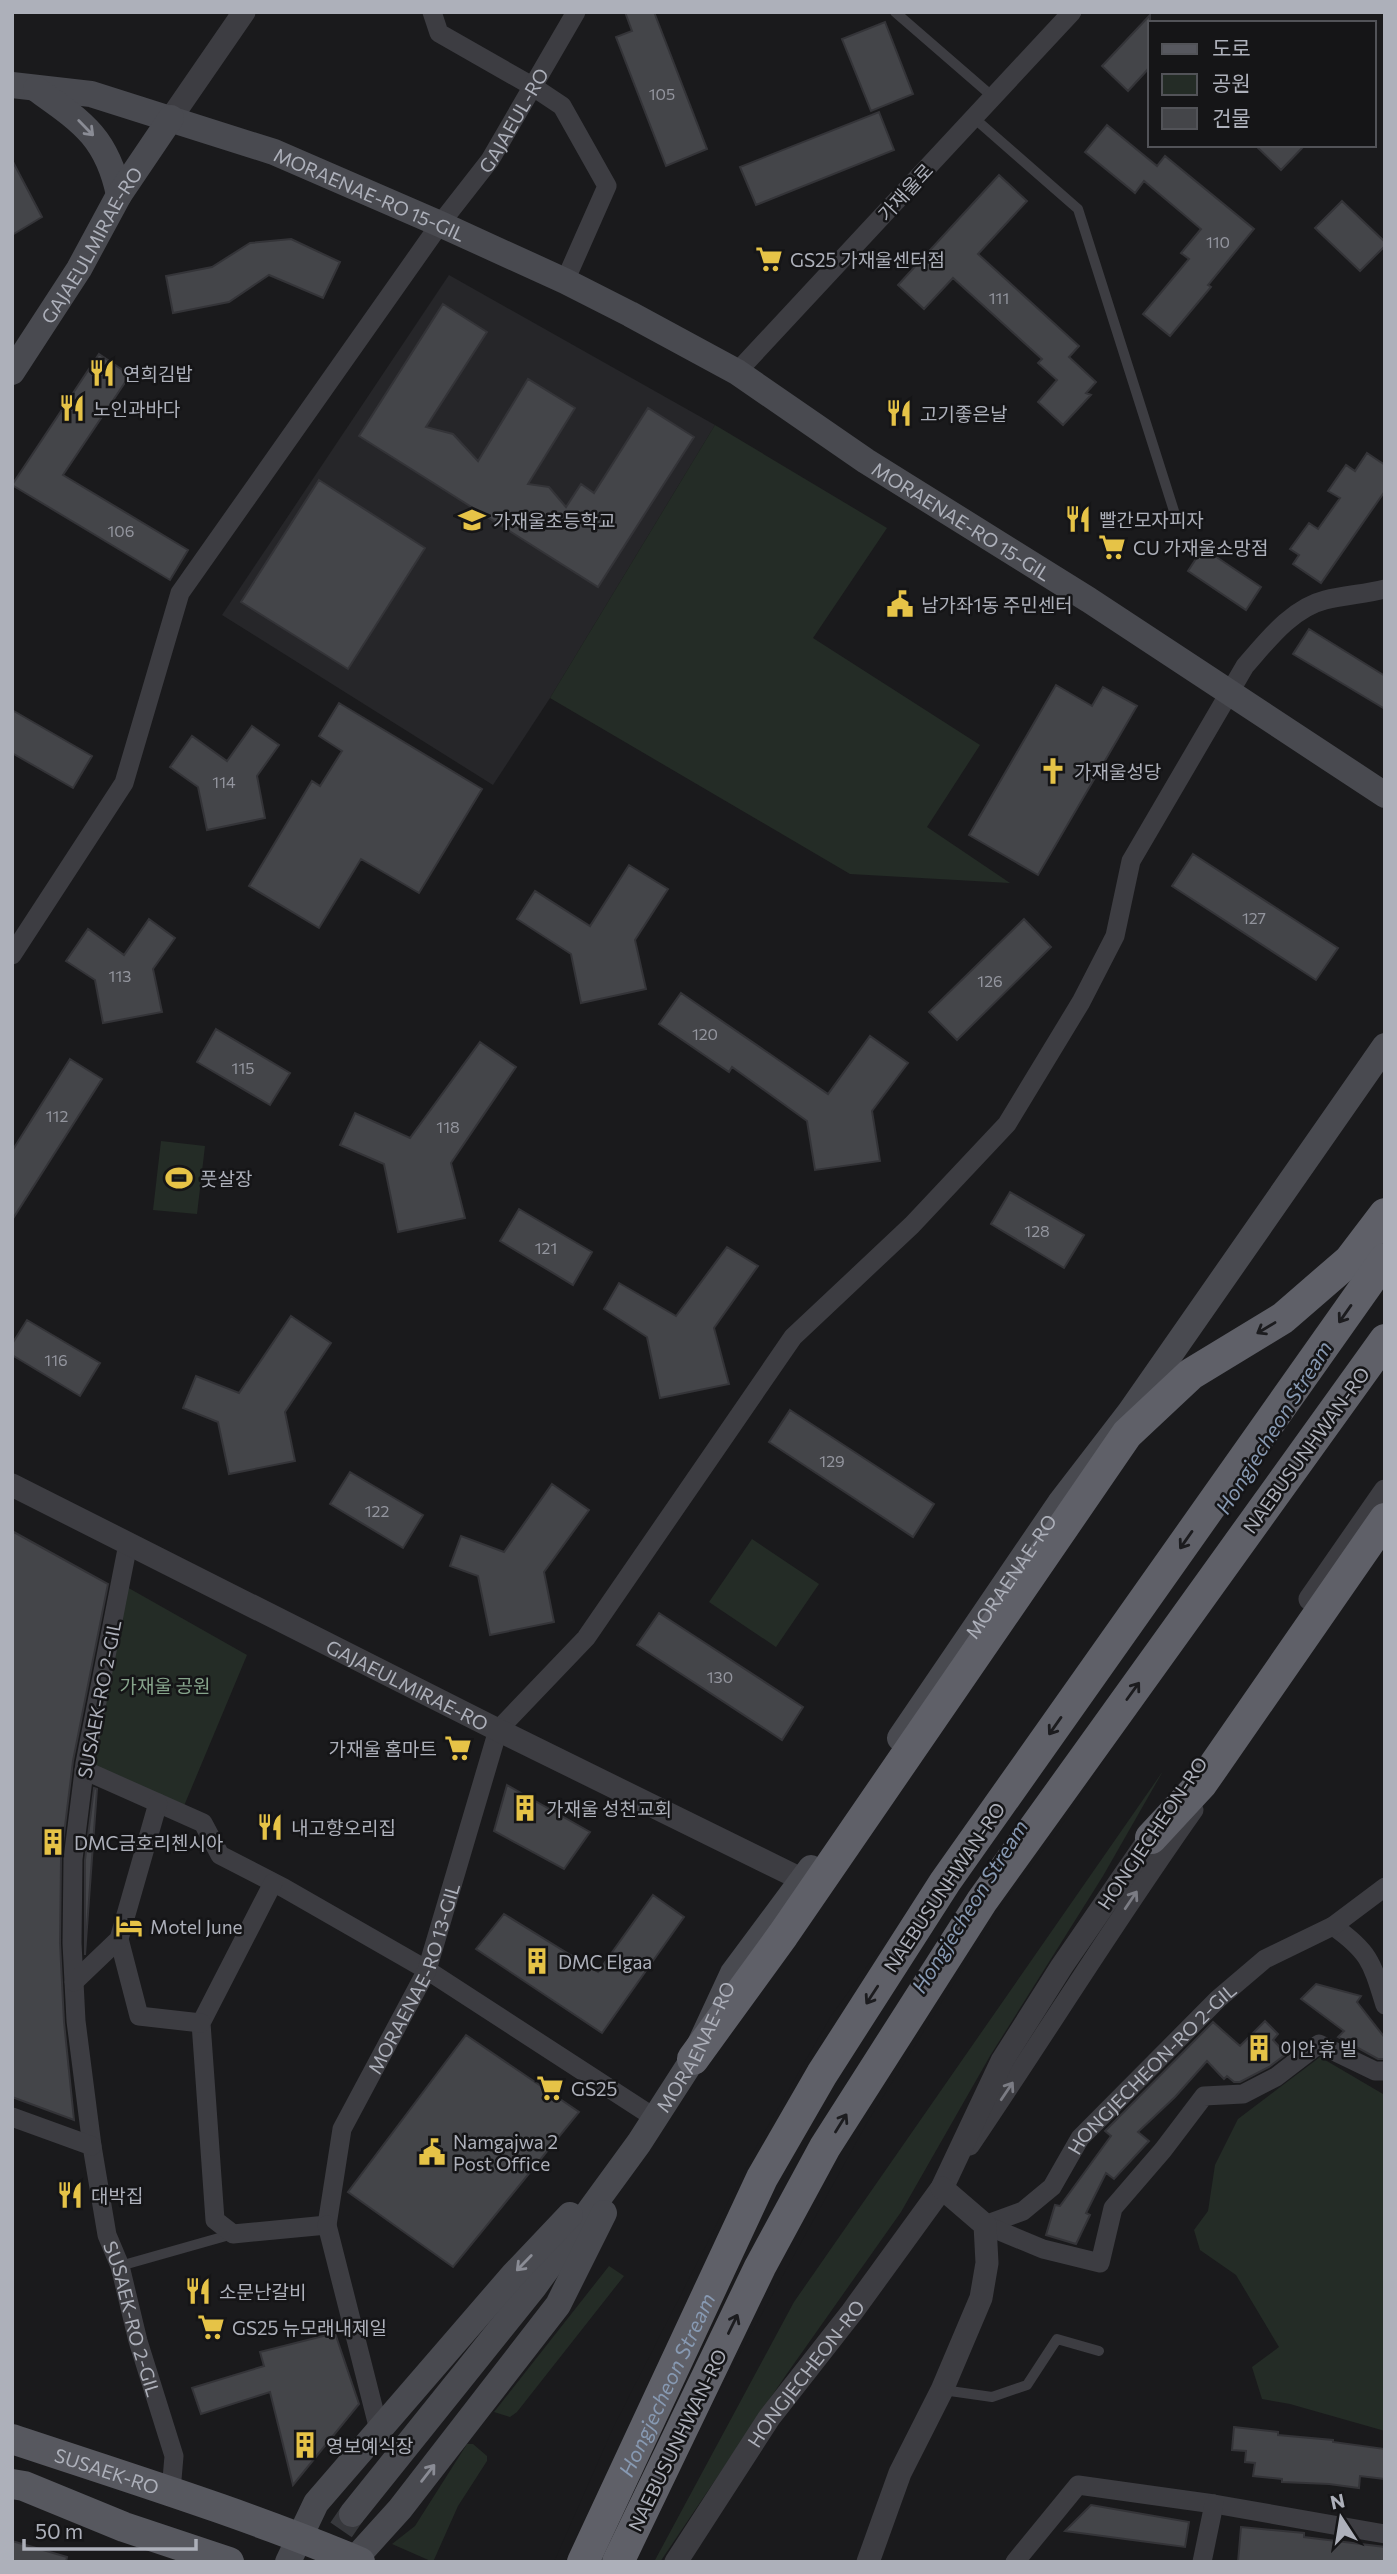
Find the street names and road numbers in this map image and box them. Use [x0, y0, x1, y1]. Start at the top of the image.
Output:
street label: GAJAEUL-RO [473, 63, 553, 177]
street label: MORAENAE-RO 15-GIL [271, 142, 469, 246]
street label: 가재울로 [873, 159, 937, 225]
street label: GAJAEULMIRAE-RO [36, 162, 147, 327]
street label: MORAENAE-RO 15-GIL [868, 456, 1055, 585]
street label: NAEBUSUNHWAN-RO [1238, 1362, 1374, 1538]
street label: MORAENAE-RO [960, 1509, 1061, 1642]
street label: SUSAEK-RO 2-GIL [72, 1618, 126, 1780]
street label: GAJAEULMIRAE-RO [323, 1634, 492, 1735]
street label: HONGJECHEON-RO [1092, 1752, 1212, 1914]
street label: NAEBUSUNHWAN-RO [879, 1798, 1009, 1976]
street label: MORAENAE-RO 13-GIL [362, 1880, 464, 2077]
street label: MORAENAE-RO [651, 1977, 739, 2116]
street label: HONGJECHEON-RO 2-GIL [1062, 1978, 1240, 2158]
street label: SUSAEK-RO 2-GIL [99, 2237, 166, 2399]
street label: HONGJECHEON-RO [742, 2295, 869, 2451]
street label: NAEBUSUNHWAN-RO [623, 2345, 731, 2535]
street label: SUSAEK-RO [52, 2442, 162, 2498]

